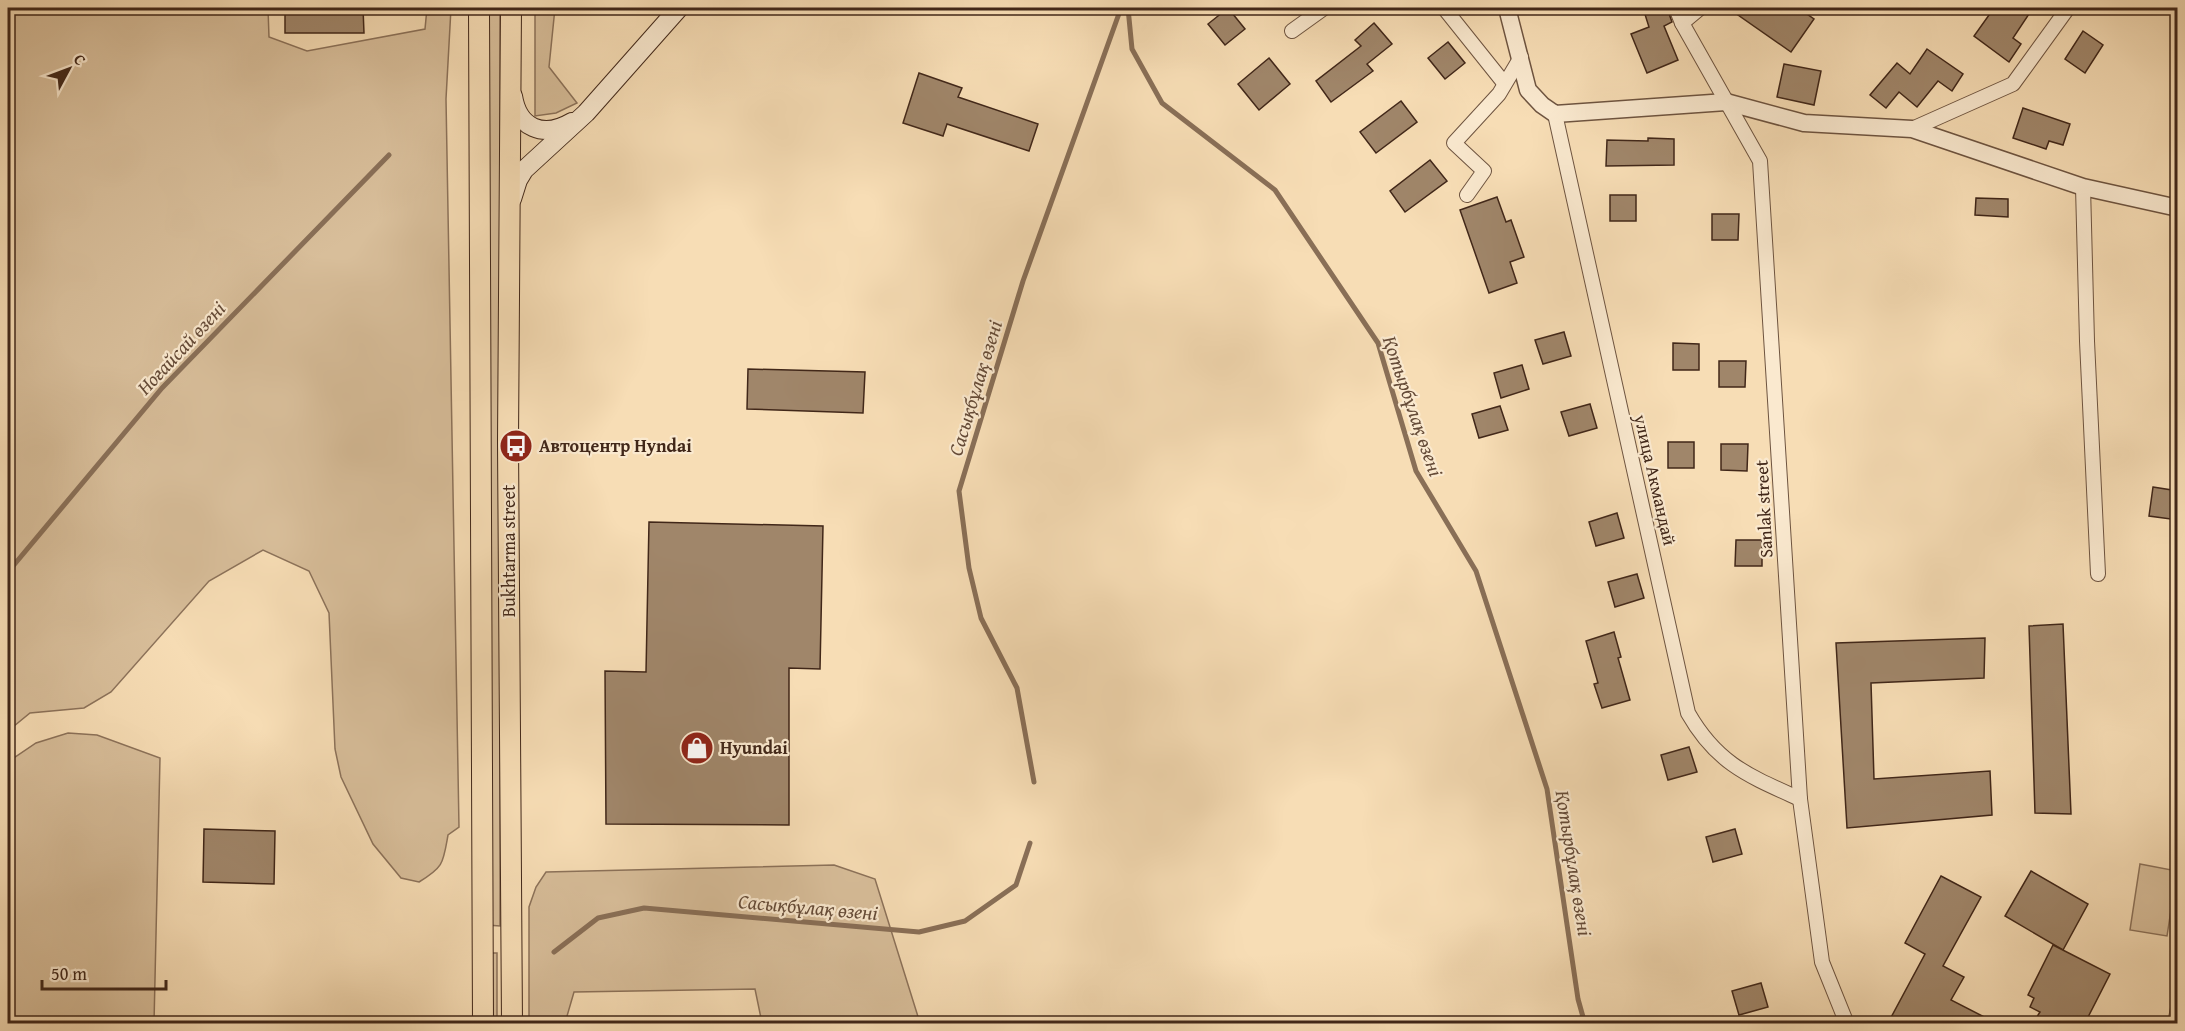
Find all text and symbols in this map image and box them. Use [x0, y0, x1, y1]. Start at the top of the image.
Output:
north arrow [39, 39, 99, 99]
text: С [68, 48, 92, 70]
water label: Ноғайсай өзені [130, 295, 232, 401]
water label: Сасықбұлақ өзені [940, 317, 1009, 459]
water label: Қотырбұлақ өзені [1376, 332, 1451, 480]
street label: улица Акмандай [1627, 411, 1684, 548]
bus stop icon: Автоцентр Hyndai [498, 428, 534, 464]
place label: Автоцентр Hyndai [539, 432, 692, 459]
street label: Sanlak street [1747, 459, 1780, 559]
street label: Bukhtarma street [495, 484, 522, 617]
shop icon: Hyundai [679, 730, 715, 766]
place label: Hyundai [720, 734, 788, 761]
water label: Қотырбұлақ өзені [1549, 788, 1600, 938]
water label: Сасықбұлақ өзені [737, 886, 879, 927]
scale bar [42, 953, 166, 991]
text: 50 m [51, 960, 87, 987]

